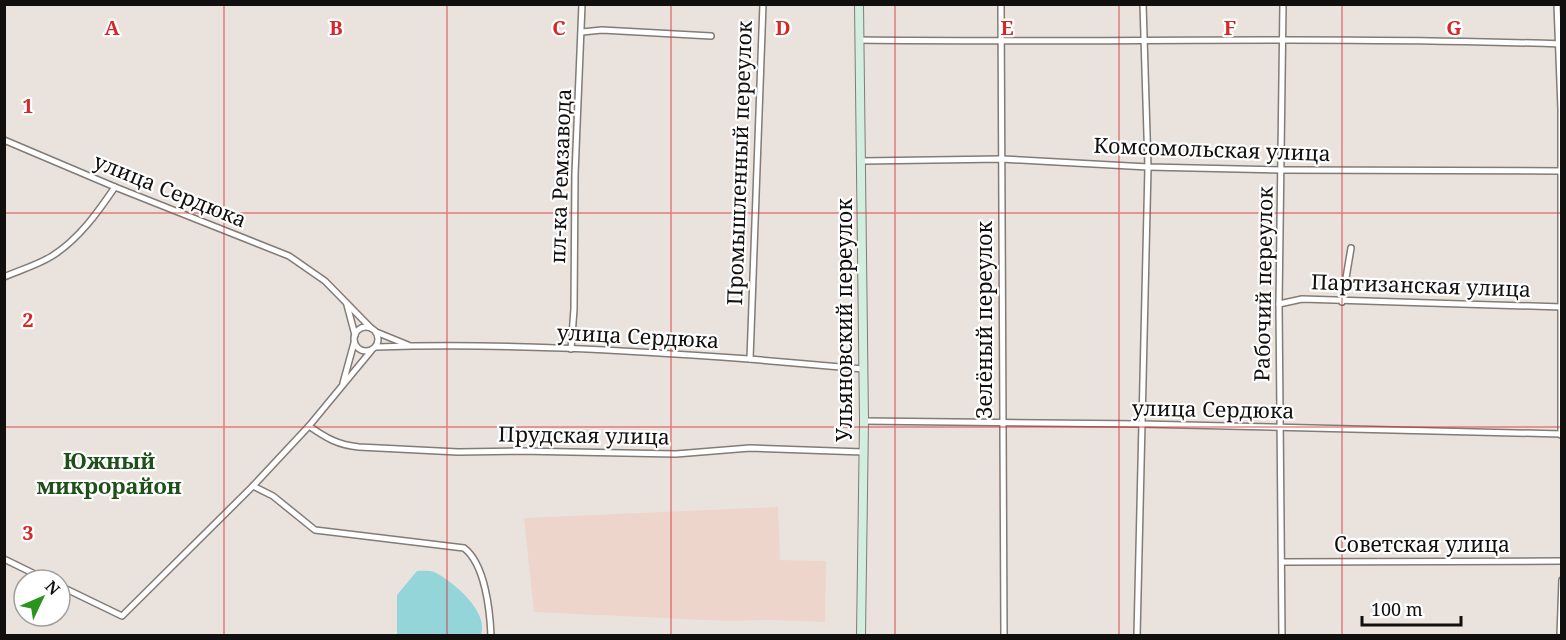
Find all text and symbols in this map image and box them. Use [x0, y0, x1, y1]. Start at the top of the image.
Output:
text: A [104, 14, 120, 41]
text: B [329, 14, 343, 41]
text: C [552, 14, 566, 41]
text: D [775, 14, 791, 41]
text: E [1000, 14, 1014, 41]
text: F [1224, 14, 1236, 41]
text: G [1446, 14, 1462, 41]
street label: Промышленный переулок [720, 20, 758, 306]
street label: пл-ка Ремзавода [543, 88, 577, 264]
text: 1 [22, 92, 34, 119]
street label: Комсомольская улица [1093, 131, 1331, 167]
street label: улица Сердюка [90, 147, 251, 233]
street label: Рабочий переулок [1247, 186, 1279, 382]
street label: Ульяновский переулок [830, 198, 858, 442]
street label: Зелёный переулок [970, 221, 998, 419]
street label: Партизанская улица [1311, 267, 1532, 303]
text: 2 [22, 306, 34, 333]
street label: улица Сердюка [556, 318, 720, 354]
street label: улица Сердюка [1132, 394, 1294, 424]
street label: Прудская улица [498, 420, 670, 450]
district label: Южный микрорайон [36, 445, 182, 500]
text: 3 [22, 519, 34, 546]
street label: Советская улица [1334, 530, 1510, 558]
north arrow [12, 568, 72, 628]
text: N [40, 575, 65, 600]
scale bar [1362, 589, 1461, 627]
text: 100 m [1371, 597, 1423, 621]

